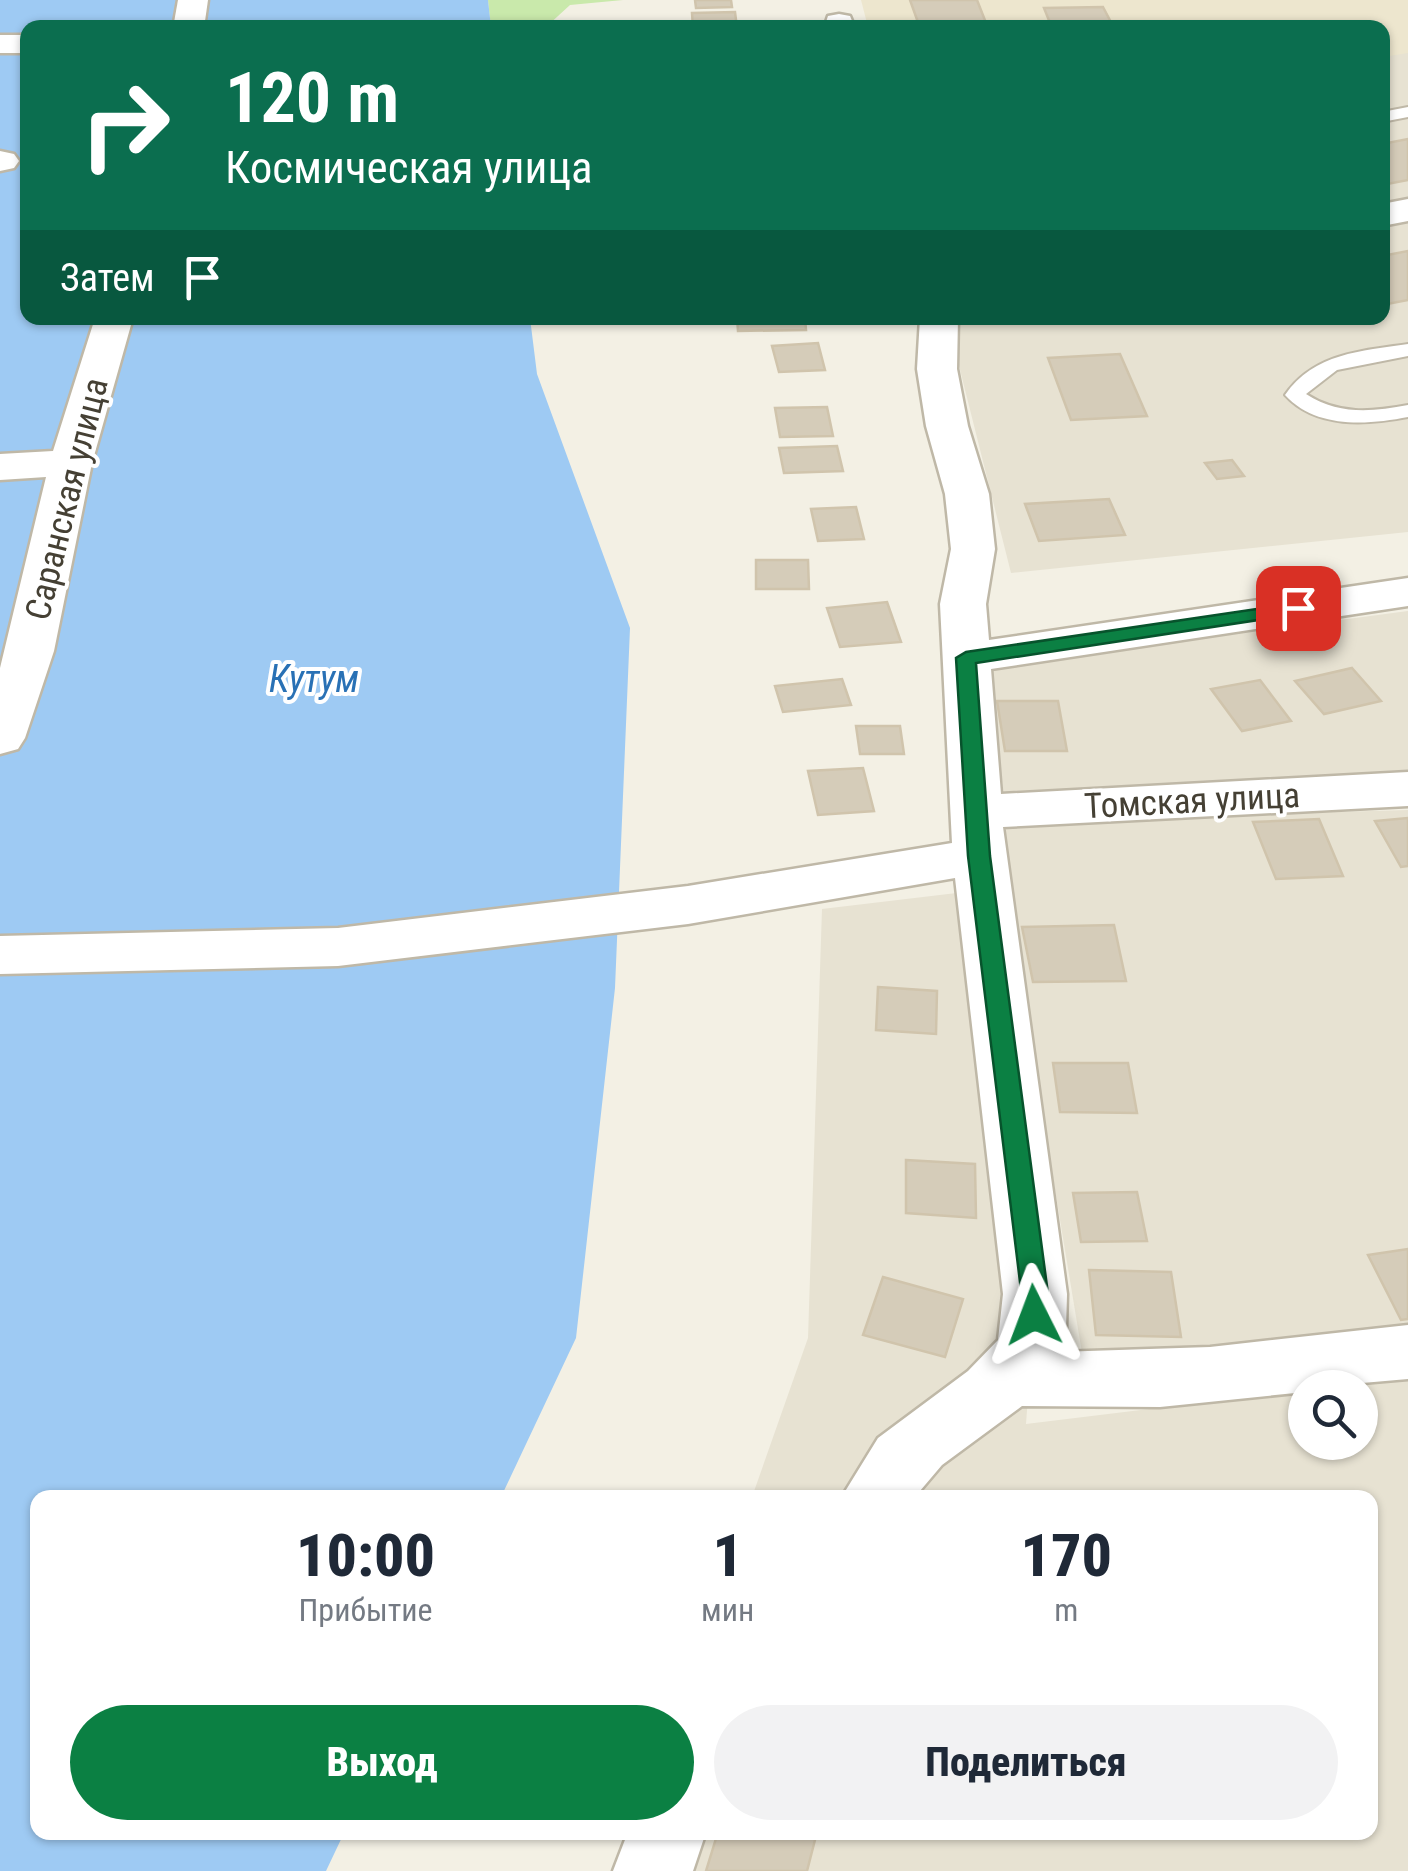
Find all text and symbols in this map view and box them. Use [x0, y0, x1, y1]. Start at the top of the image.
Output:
text: 120 m [225, 57, 399, 139]
icon: right [60, 60, 190, 190]
text: Космическая улица [225, 141, 593, 194]
icon: arrive [175, 250, 230, 305]
text: Затем [60, 256, 155, 300]
street label: Саранская улица [17, 374, 117, 624]
pin [1256, 566, 1341, 651]
icon: arrive [1271, 581, 1326, 636]
water label: Кутум [269, 657, 359, 701]
street label: Томская улица [1083, 775, 1301, 827]
position arrow [982, 1263, 1086, 1367]
map controls [1288, 1370, 1378, 1460]
button: search [1288, 1370, 1378, 1460]
text: 10:00 [296, 1520, 435, 1591]
text: 1 [712, 1520, 743, 1591]
text: 170 [1020, 1520, 1112, 1591]
text: Прибытие [298, 1591, 433, 1629]
text: мин [701, 1591, 754, 1629]
text: m [1054, 1591, 1078, 1629]
button: Выход [70, 1705, 694, 1820]
button: Поделиться [714, 1705, 1338, 1820]

